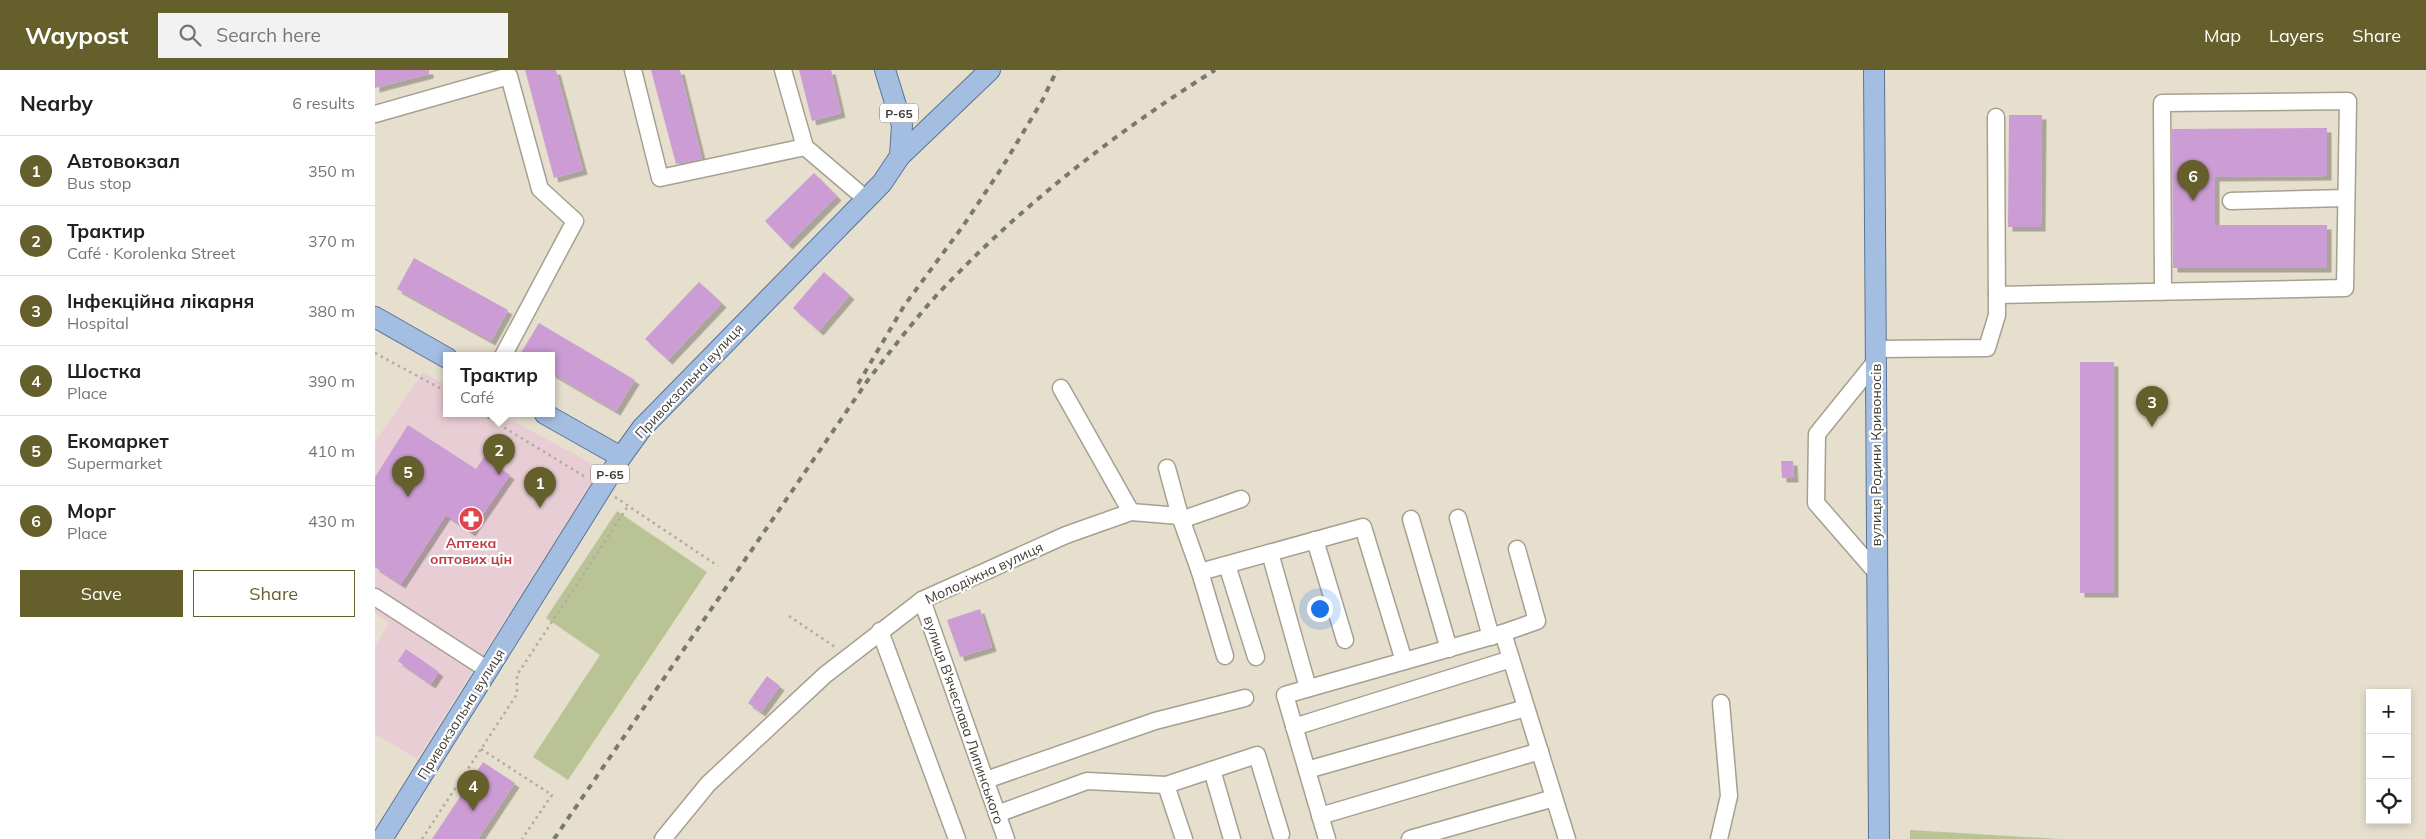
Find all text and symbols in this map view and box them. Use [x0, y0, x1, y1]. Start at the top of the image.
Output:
search box [158, 13, 508, 58]
text: Waypost [25, 20, 128, 50]
icon: search [176, 21, 204, 49]
text: Search here [216, 23, 321, 47]
text: Map [2204, 24, 2241, 47]
text: Layers [2269, 24, 2324, 47]
text: Share [2352, 24, 2401, 47]
text: Nearby [20, 90, 93, 116]
text: 6 results [292, 93, 355, 113]
road number: Р-65 [880, 104, 918, 122]
text: Автовокзал [67, 149, 180, 173]
pin: 6 [2177, 160, 2209, 201]
text: 1 [31, 161, 41, 181]
text: 350 m [308, 161, 355, 181]
text: Bus stop [67, 173, 131, 193]
text: Трактир [67, 219, 145, 243]
text: 2 [31, 231, 41, 251]
text: 370 m [308, 231, 355, 251]
text: Café · Korolenka Street [67, 243, 235, 263]
text: Інфекційна лікарня [67, 289, 254, 313]
text: 3 [31, 301, 41, 321]
text: 380 m [308, 301, 355, 321]
text: Hospital [67, 313, 129, 333]
street label: Привокзальна вулиця [631, 320, 747, 442]
popup [443, 352, 555, 417]
text: Шостка [67, 359, 141, 383]
text: Трактир [460, 363, 538, 387]
street label: вулиця Родини Кривоносів [1867, 364, 1885, 546]
text: 4 [31, 371, 41, 391]
text: 390 m [308, 371, 355, 391]
text: Place [67, 383, 107, 403]
pin: 3 [2136, 386, 2168, 427]
text: Café [460, 387, 494, 407]
text: Екомаркет [67, 429, 169, 453]
pin: 2 [483, 434, 515, 475]
text: 5 [31, 441, 41, 461]
text: 410 m [308, 441, 355, 461]
text: Supermarket [67, 453, 162, 473]
pin: 5 [392, 456, 424, 497]
road number: Р-65 [591, 464, 629, 484]
pin: 1 [524, 467, 556, 508]
text: Морг [67, 499, 116, 523]
pharmacy icon: Аптека оптових цін [458, 506, 484, 532]
text: 6 [31, 511, 41, 531]
text: 430 m [308, 511, 355, 531]
text: Place [67, 523, 107, 543]
place label: Аптека оптових цін [430, 534, 512, 568]
street label: Молодіжна вулиця [922, 538, 1046, 608]
button: Save [20, 570, 183, 617]
button: Share [193, 570, 355, 617]
your location [1307, 596, 1333, 622]
street label: вулиця В'ячеслава Липинського [920, 613, 1008, 827]
street label: Привокзальна вулиця [413, 645, 509, 783]
map controls [2366, 689, 2411, 824]
button: + [2366, 689, 2411, 734]
button: − [2366, 734, 2411, 779]
pin: 4 [457, 770, 489, 811]
button: locate [2366, 779, 2411, 824]

